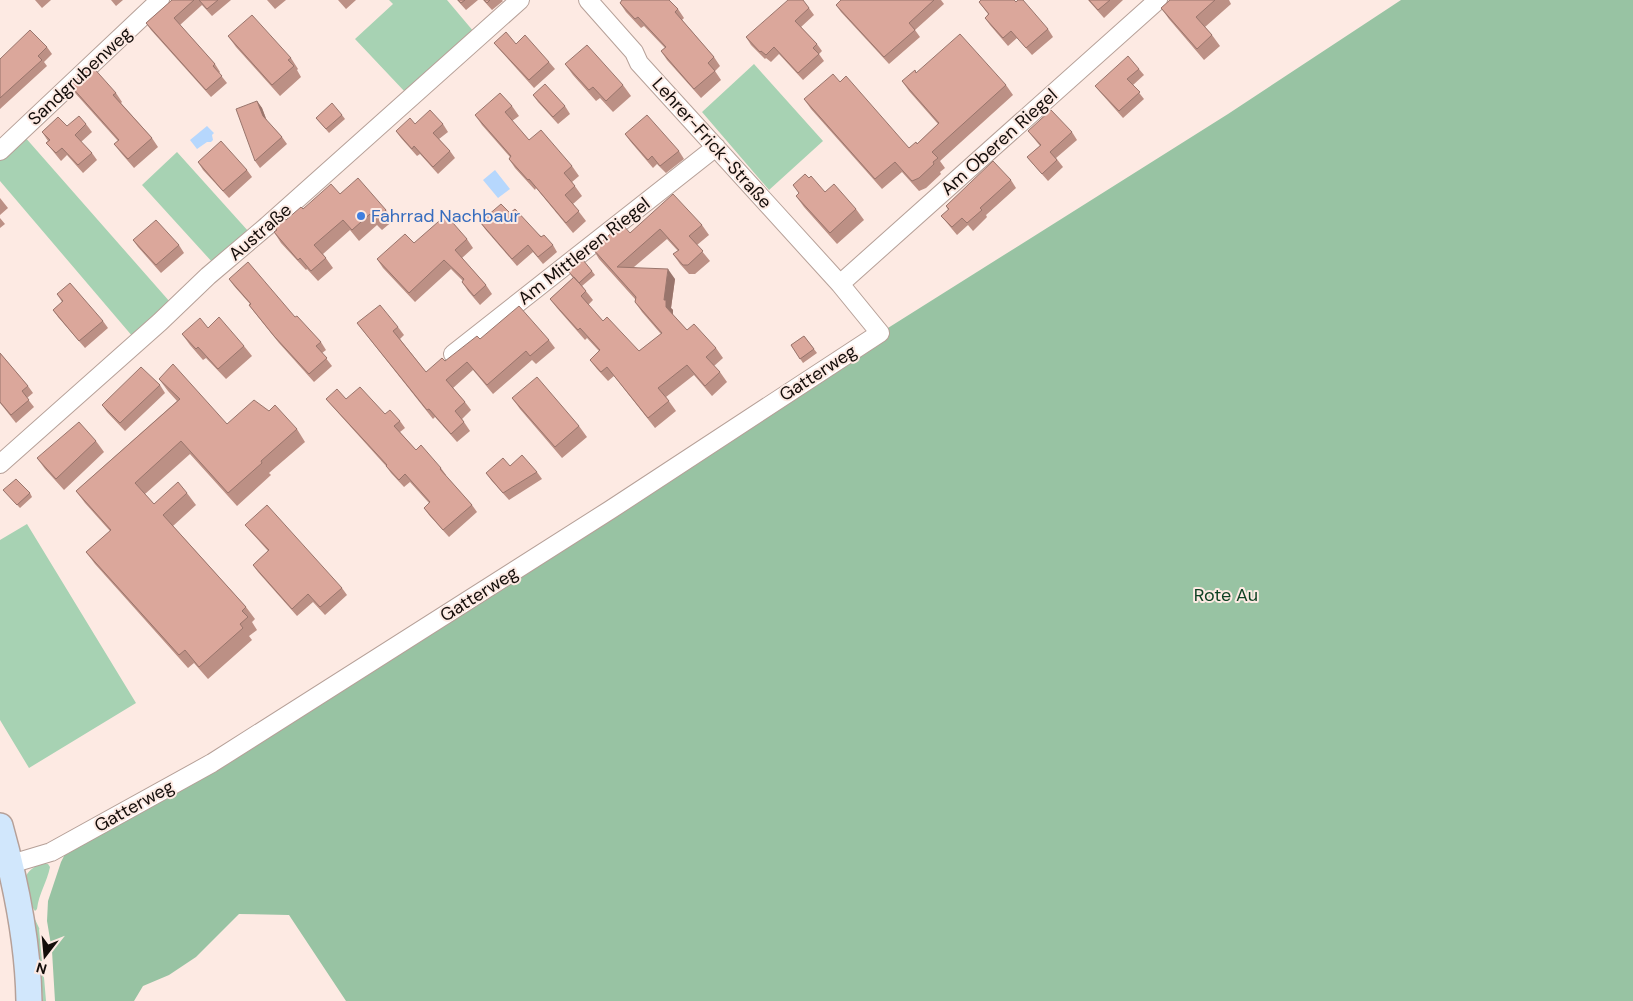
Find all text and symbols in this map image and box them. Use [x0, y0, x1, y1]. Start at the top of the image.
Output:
street label: Sandgrubenweg [23, 21, 137, 131]
street label: Lehrer-Frick-Straße [647, 72, 777, 214]
street label: Am Oberen Riegel [936, 83, 1062, 201]
street label: Am Mittleren Riegel [513, 192, 655, 310]
street label: Austraße [223, 198, 297, 266]
place label: Fahrrad Nachbaur [371, 204, 521, 228]
marker: Fahrrad Nachbaur [355, 210, 367, 222]
street label: Gatterweg [775, 339, 861, 407]
street label: Gatterweg [436, 561, 522, 627]
park label: Rote Au [1194, 583, 1258, 607]
street label: Gatterweg [90, 774, 178, 838]
north arrow [20, 931, 70, 981]
text: N [34, 958, 49, 979]

